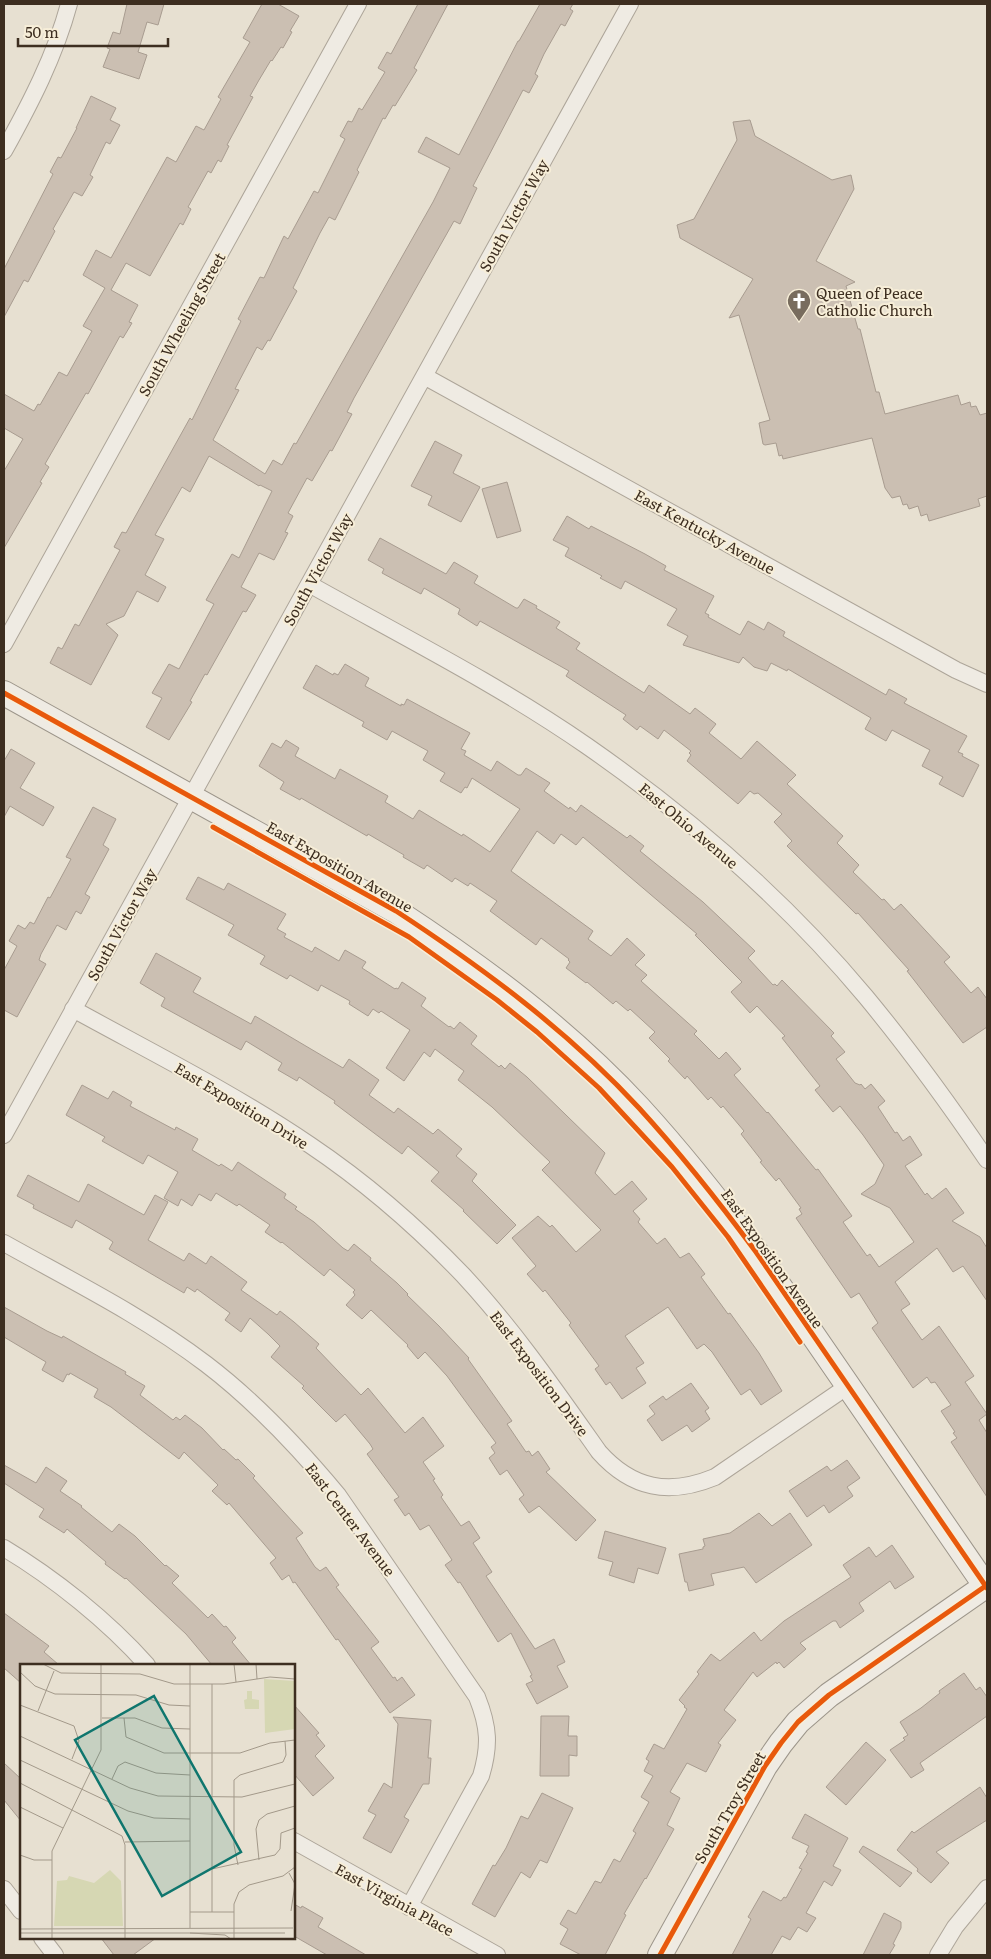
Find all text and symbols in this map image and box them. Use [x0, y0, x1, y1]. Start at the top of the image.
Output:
scale bar [18, 15, 168, 47]
text: 50 m [25, 20, 59, 43]
street label: South Victor Way [472, 154, 554, 276]
street label: South Wheeling Street [132, 248, 230, 400]
place label: Queen of Peace Catholic Church [816, 281, 933, 321]
church icon: Queen of Peace Catholic Church [786, 288, 812, 322]
street label: East Kentucky Avenue [631, 483, 780, 579]
street label: South Victor Way [276, 508, 358, 630]
street label: East Ohio Avenue [634, 776, 744, 874]
street label: East Exposition Avenue [262, 815, 418, 917]
street label: South Victor Way [80, 863, 162, 985]
street label: East Exposition Drive [171, 1056, 313, 1154]
street label: East Exposition Avenue [716, 1184, 830, 1333]
street label: East Exposition Drive [485, 1305, 595, 1441]
street label: East Center Avenue [301, 1457, 402, 1581]
inset map [20, 1664, 295, 1939]
street label: South Troy Street [687, 1746, 771, 1868]
street label: East Virginia Place [331, 1857, 459, 1941]

